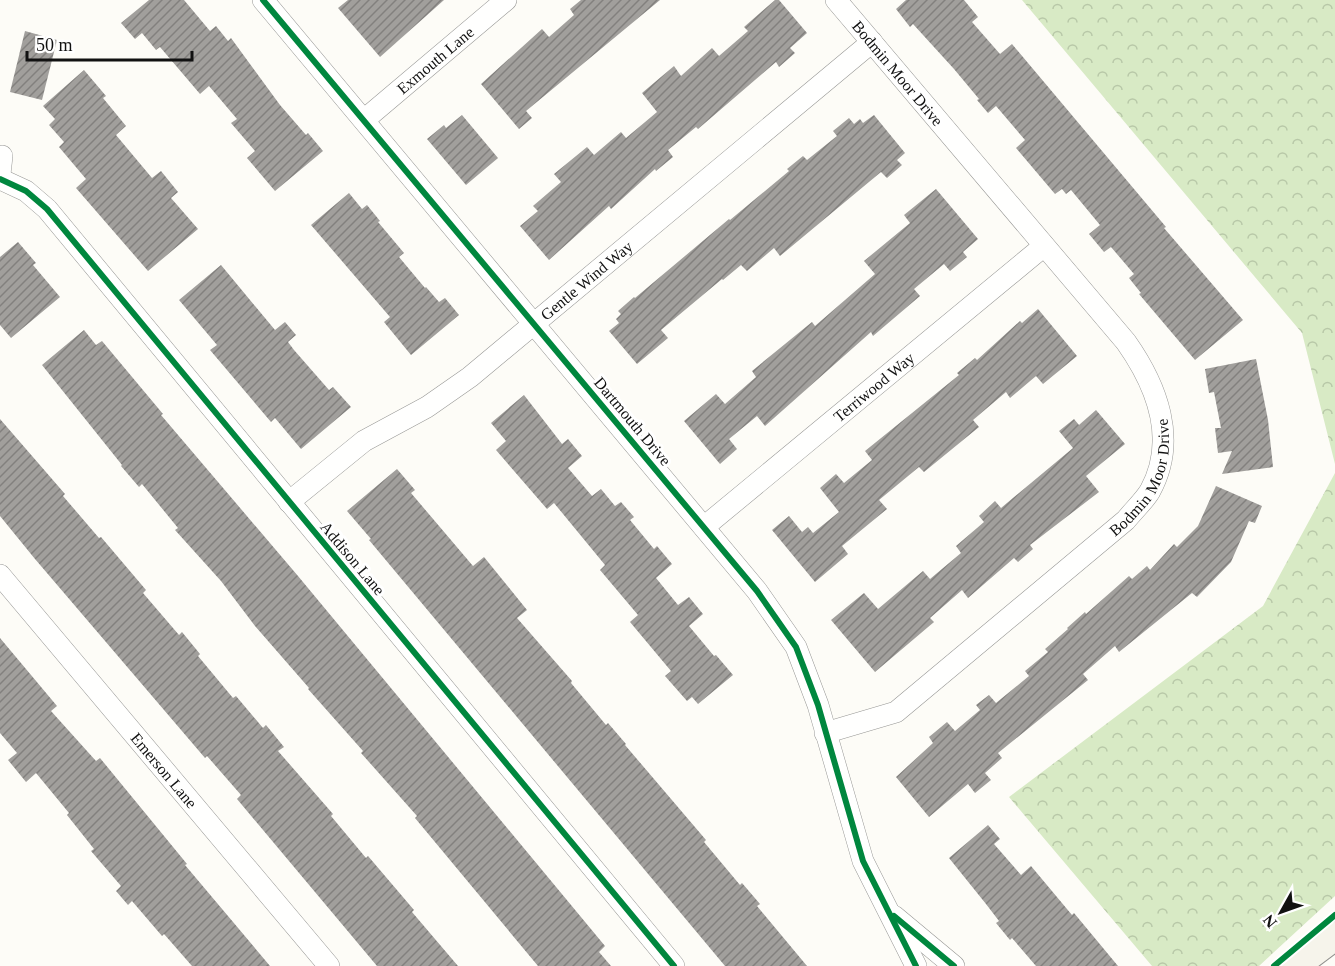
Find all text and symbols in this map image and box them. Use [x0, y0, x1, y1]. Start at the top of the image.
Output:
street label: Bodmin Moor Drive [849, 17, 946, 129]
street label: Exmouth Lane [394, 23, 477, 97]
scale bar [27, 24, 192, 62]
text: 50 m [36, 35, 73, 55]
street label: Gentle Wind Way [537, 238, 636, 324]
street label: Terriwood Way [830, 349, 918, 425]
street label: Dartmouth Drive [591, 374, 674, 469]
street label: Bodmin Moor Drive [1106, 417, 1172, 539]
street label: Addison Lane [317, 518, 388, 598]
street label: Emerson Lane [127, 729, 200, 811]
north arrow [1251, 882, 1311, 942]
text: N [1259, 911, 1280, 931]

